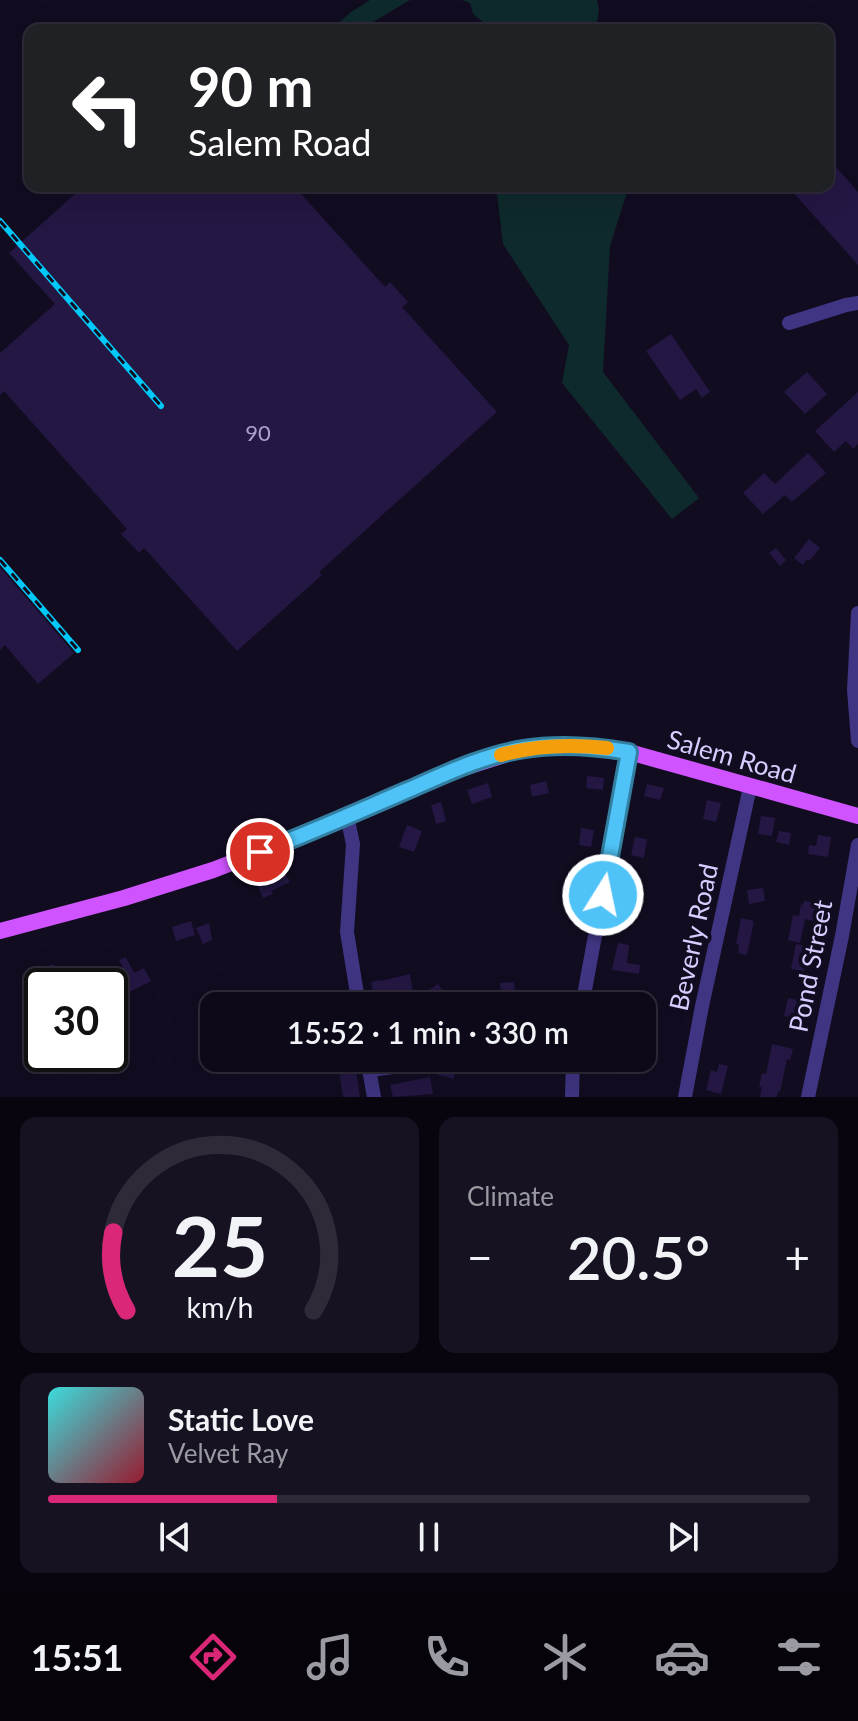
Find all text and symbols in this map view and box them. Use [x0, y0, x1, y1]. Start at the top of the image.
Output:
text: 90 m [188, 52, 313, 119]
icon: left [56, 56, 160, 160]
text: Salem Road [188, 120, 371, 164]
house number: 90 [245, 419, 271, 446]
street label: Salem Road [664, 722, 800, 790]
pin [226, 818, 294, 886]
icon: arrive [238, 830, 282, 874]
position arrow [561, 853, 645, 937]
street label: Beverly Road [662, 861, 724, 1013]
street label: Pond Street [782, 897, 839, 1035]
speed limit sign: 30 [24, 968, 128, 1072]
text: 15:52 · 1 min · 330 m [287, 1014, 569, 1050]
text: Climate [467, 1180, 554, 1212]
text: 25 [171, 1195, 268, 1295]
text: 20.5° [567, 1221, 710, 1293]
text: − [467, 1231, 493, 1283]
text: + [784, 1231, 810, 1283]
text: km/h [186, 1290, 253, 1324]
text: Static Love [168, 1401, 314, 1437]
text: Velvet Ray [168, 1437, 288, 1469]
icon: previous [153, 1515, 197, 1559]
icon: pause [407, 1515, 451, 1559]
icon: next [661, 1515, 705, 1559]
icon: directions [185, 1629, 241, 1685]
icon: music [302, 1629, 358, 1685]
icon: phone [419, 1629, 475, 1685]
icon: climate [537, 1629, 593, 1685]
icon: car [654, 1629, 710, 1685]
icon: filters [771, 1629, 827, 1685]
text: 15:51 [31, 1635, 123, 1679]

